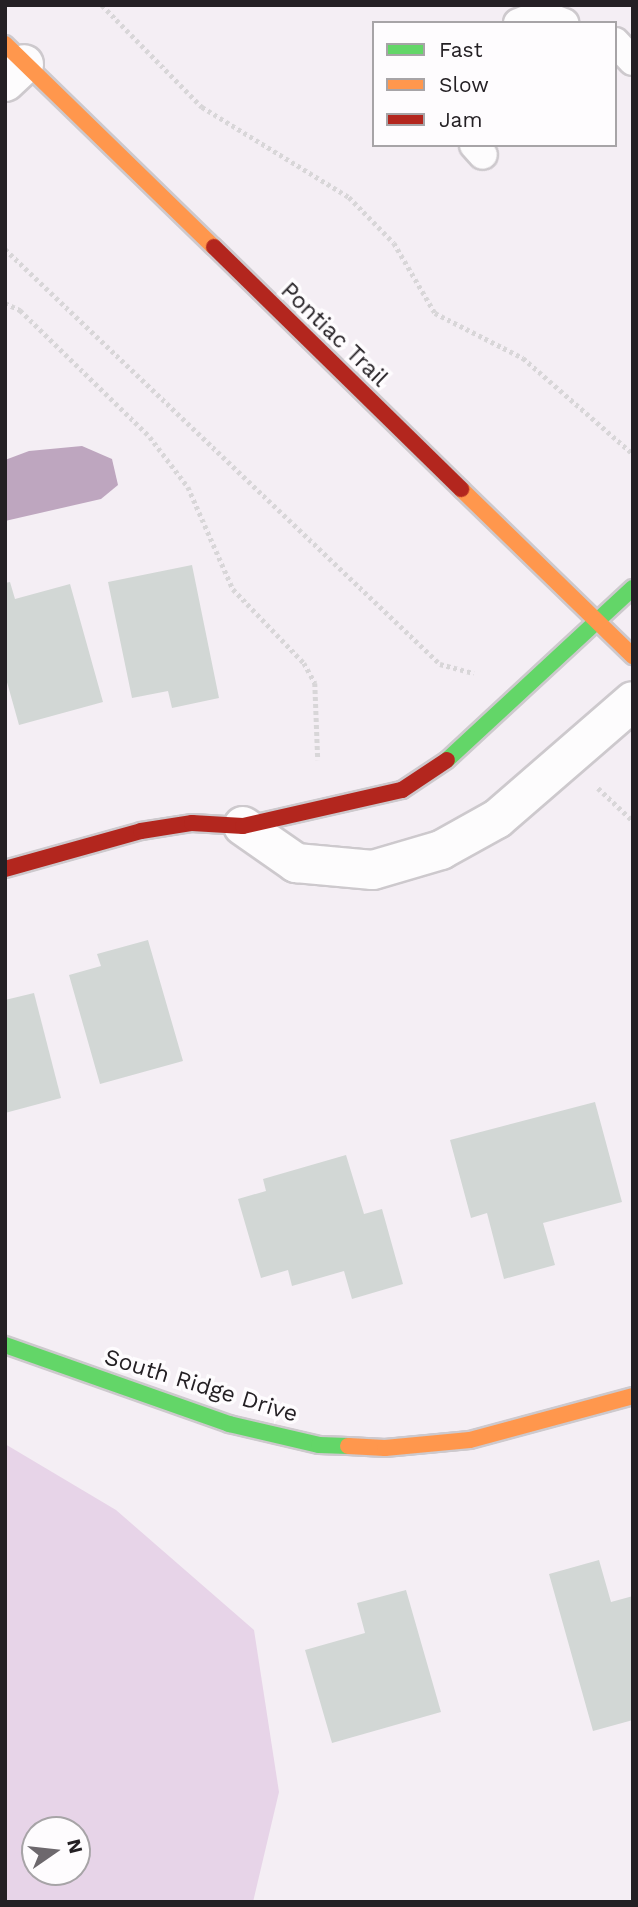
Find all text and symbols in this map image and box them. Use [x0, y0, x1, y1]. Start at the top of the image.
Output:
legend [372, 21, 617, 147]
text: Fast [439, 37, 483, 62]
text: Slow [439, 72, 489, 97]
text: Jam [439, 107, 482, 132]
street label: Pontiac Trail [275, 277, 393, 393]
street label: South Ridge Drive [101, 1343, 301, 1429]
north arrow [21, 1816, 91, 1886]
text: N [62, 1837, 88, 1856]

